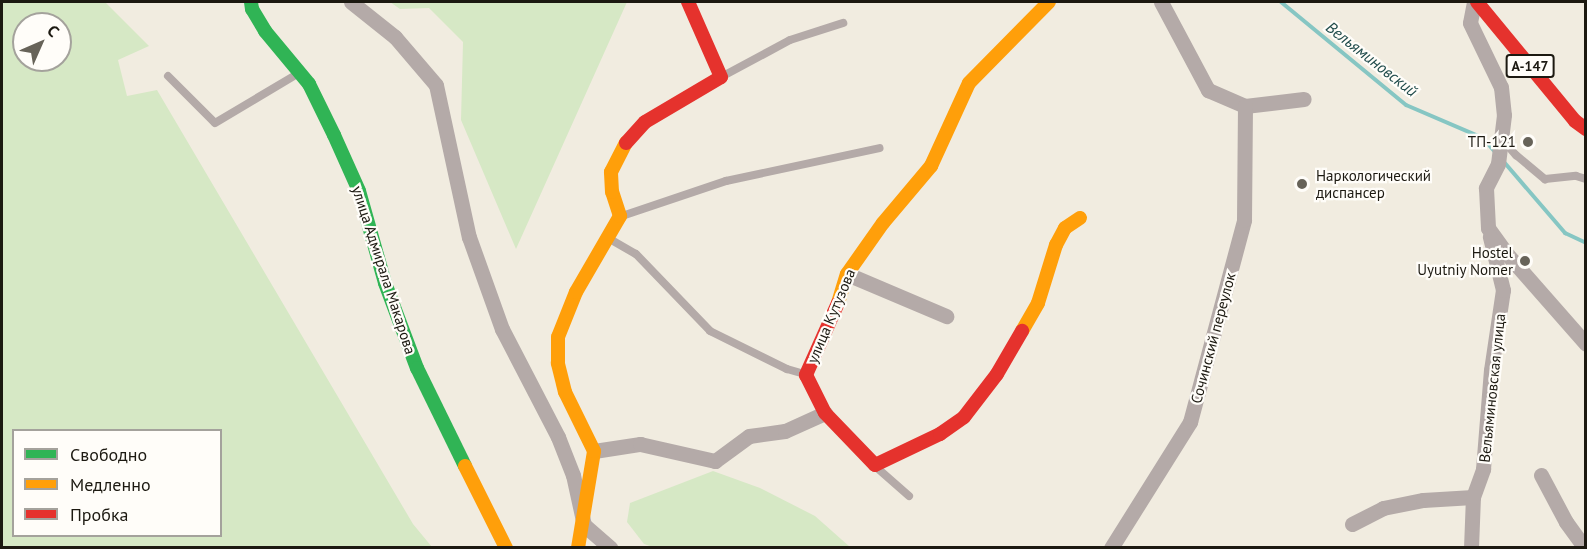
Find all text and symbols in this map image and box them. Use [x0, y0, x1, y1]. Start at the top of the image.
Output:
north arrow [12, 12, 72, 72]
water label: Вельяминовский [1322, 17, 1422, 101]
text: С [43, 20, 64, 41]
road number: А-147 [1504, 55, 1556, 77]
place label: ТП-121 [1468, 133, 1516, 151]
marker: ТП-121 [1521, 135, 1535, 149]
place label: Наркологический диспансер [1316, 166, 1431, 201]
marker: Наркологический диспансер [1293, 175, 1311, 193]
street label: улица Адмирала Макарова [348, 183, 420, 357]
place label: Hostel Uyutniy Nomer [1417, 243, 1513, 278]
marker: Hostel Uyutniy Nomer [1518, 254, 1532, 268]
street label: улица Кутузова [803, 266, 859, 366]
street label: Сочинский переулок [1187, 271, 1239, 405]
street label: Вельяминовская улица [1475, 313, 1509, 463]
legend [12, 429, 222, 537]
text: Свободно [70, 443, 147, 466]
text: Медленно [70, 473, 151, 496]
text: Пробка [70, 503, 128, 526]

